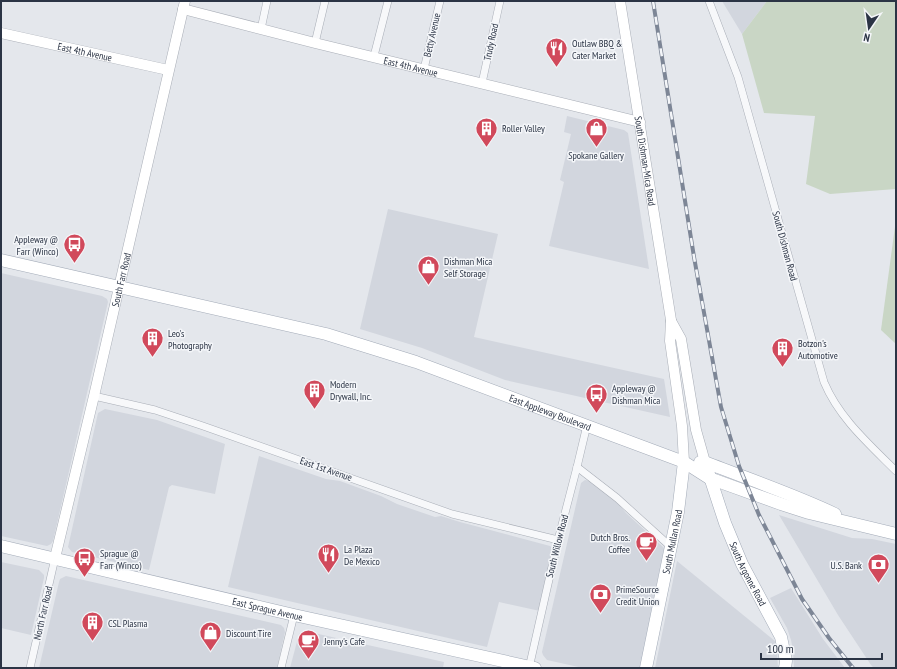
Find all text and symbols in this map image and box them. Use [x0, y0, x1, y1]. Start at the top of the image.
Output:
north arrow [849, 8, 889, 48]
street label: Betty Avenue [421, 12, 443, 58]
street label: Trudy Road [481, 22, 501, 62]
text: N [862, 30, 871, 45]
restaurant icon: Outlaw BBQ & Cater Market [544, 36, 570, 69]
place label: Outlaw BBQ & Cater Market [572, 37, 622, 62]
street label: East 4th Avenue [57, 39, 113, 64]
street label: East 4th Avenue [382, 53, 439, 79]
building icon: Roller Valley [473, 115, 499, 148]
street label: South Dishman-Mica Road [632, 115, 659, 207]
shop icon: Spokane Gallery [583, 116, 609, 149]
place label: Roller Valley [502, 122, 545, 135]
place label: Spokane Gallery [568, 149, 624, 162]
street label: South Dishman Road [769, 210, 801, 282]
bus stop icon: Appleway @ Farr (Winco) [61, 232, 87, 265]
place label: Appleway @ Farr (Winco) [14, 233, 59, 258]
street label: South Farr Road [108, 251, 133, 308]
shop icon: Dishman Mica Self Storage [415, 254, 441, 287]
place label: Dishman Mica Self Storage [444, 255, 492, 280]
building icon: Leo's Photography [140, 326, 166, 359]
place label: Leo's Photography [168, 327, 212, 352]
building icon: Botzon's Automotive [769, 336, 795, 369]
place label: Botzon's Automotive [798, 337, 838, 362]
building icon: Modern Drywall, Inc. [301, 377, 327, 410]
place label: Modern Drywall, Inc. [330, 378, 372, 403]
bus stop icon: Appleway @ Dishman Mica [584, 381, 610, 414]
place label: Appleway @ Dishman Mica [612, 382, 660, 407]
street label: East Appleway Boulevard [508, 391, 593, 433]
street label: East 1st Avenue [298, 454, 354, 484]
street label: South Mullan Road [659, 509, 685, 575]
street label: South Willow Road [543, 513, 571, 579]
cafe icon: Dutch Bros. Coffee [633, 530, 659, 563]
place label: Dutch Bros. Coffee [591, 531, 630, 556]
street label: South Argonne Road [727, 540, 770, 608]
restaurant icon: La Plaza De Mexico [315, 542, 341, 575]
place label: La Plaza De Mexico [344, 543, 380, 568]
bus stop icon: Sprague @ Farr (Winco) [72, 546, 98, 579]
place label: Sprague @ Farr (Winco) [100, 547, 142, 572]
bank icon: U.S. Bank [865, 552, 891, 585]
place label: U.S. Bank [831, 559, 862, 572]
bank icon: PrimeSource Credit Union [587, 582, 613, 615]
place label: PrimeSource Credit Union [616, 583, 659, 608]
street label: North Farr Road [31, 585, 55, 641]
street label: East Sprague Avenue [231, 594, 304, 623]
building icon: CSL Plasma [80, 610, 106, 643]
place label: CSL Plasma [108, 617, 148, 630]
shop icon: Discount Tire [197, 620, 223, 653]
place label: Discount Tire [226, 627, 271, 640]
cafe icon: Jenny's Cafe [296, 628, 322, 661]
place label: Jenny's Cafe [323, 635, 365, 648]
scale bar [761, 635, 882, 661]
text: 100 m [767, 641, 794, 656]

